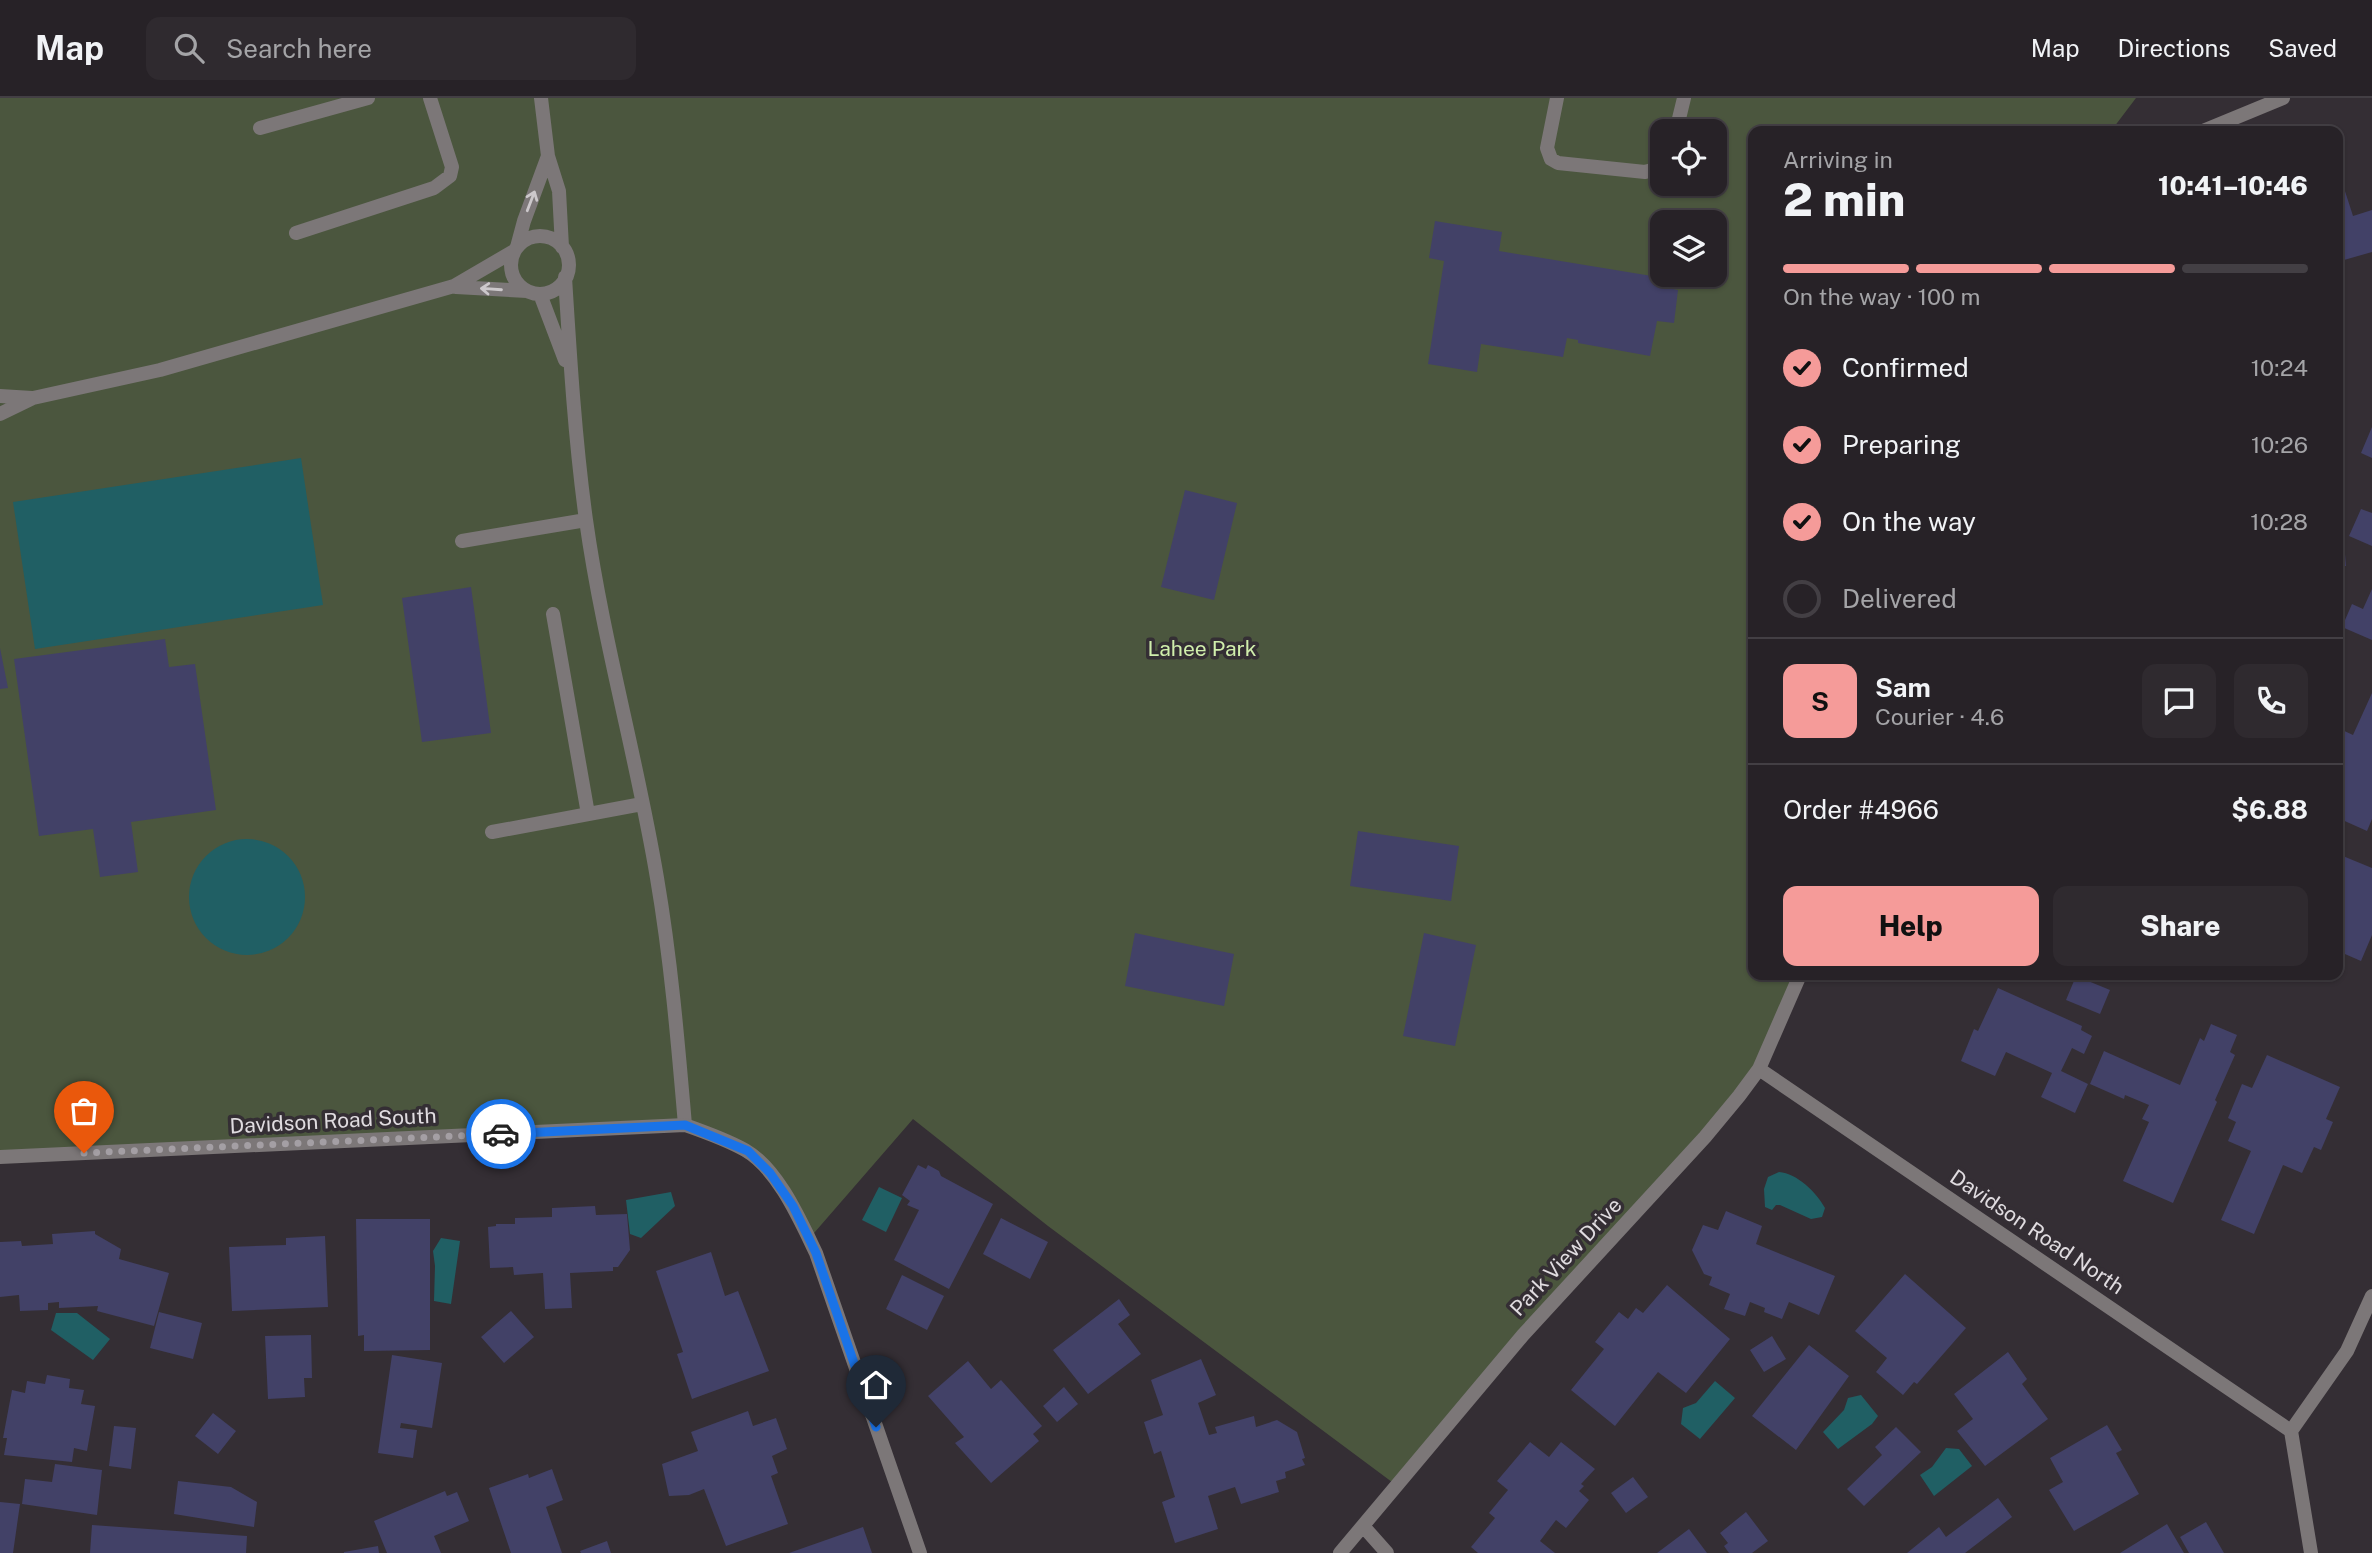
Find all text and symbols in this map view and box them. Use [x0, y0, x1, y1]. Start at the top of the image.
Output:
search box [146, 17, 636, 80]
text: Map [35, 29, 104, 67]
icon: search [170, 29, 208, 67]
text: Search here [226, 33, 372, 64]
text: Map [2031, 34, 2080, 62]
text: Directions [2118, 34, 2230, 62]
text: Saved [2268, 34, 2337, 62]
map controls [1650, 119, 1727, 287]
button: locate [1650, 119, 1727, 196]
text: Arriving in [1783, 146, 1893, 173]
text: 10:41–10:46 [2158, 170, 2308, 201]
text: 2 min [1783, 172, 1905, 226]
one-way arrow [526, 190, 539, 212]
button: layers [1650, 210, 1727, 287]
one-way arrow [480, 282, 502, 295]
text: On the way · 100 m [1783, 283, 1980, 310]
icon: check [1783, 349, 1821, 387]
text: Confirmed [1842, 352, 1969, 383]
text: 10:24 [2251, 354, 2308, 381]
icon: check [1783, 426, 1821, 464]
text: Preparing [1842, 429, 1961, 460]
text: 10:26 [2251, 431, 2308, 458]
icon: check [1783, 503, 1821, 541]
text: On the way [1842, 506, 1976, 537]
text: 10:28 [2250, 508, 2308, 535]
text: Delivered [1842, 583, 1957, 614]
park label: Lahee Park [1147, 636, 1257, 661]
button: chat [2142, 664, 2216, 738]
button: phone [2234, 664, 2308, 738]
text: Sam [1875, 672, 1931, 703]
text: S [1811, 686, 1829, 717]
text: Courier · 4.6 [1875, 703, 2004, 730]
text: Order #4966 [1783, 794, 1939, 825]
text: $6.88 [2231, 794, 2308, 825]
button: Help [1783, 886, 2039, 966]
button: Share [2053, 886, 2308, 966]
pin [54, 1081, 114, 1153]
icon: bag [65, 1092, 103, 1130]
courier [466, 1099, 536, 1169]
street label: Davidson Road South [229, 1103, 437, 1138]
icon: car [482, 1115, 520, 1153]
street label: Davidson Road North [1946, 1164, 2129, 1299]
street label: Park View Drive [1505, 1192, 1627, 1321]
pin [846, 1355, 906, 1427]
icon: home [857, 1366, 895, 1404]

